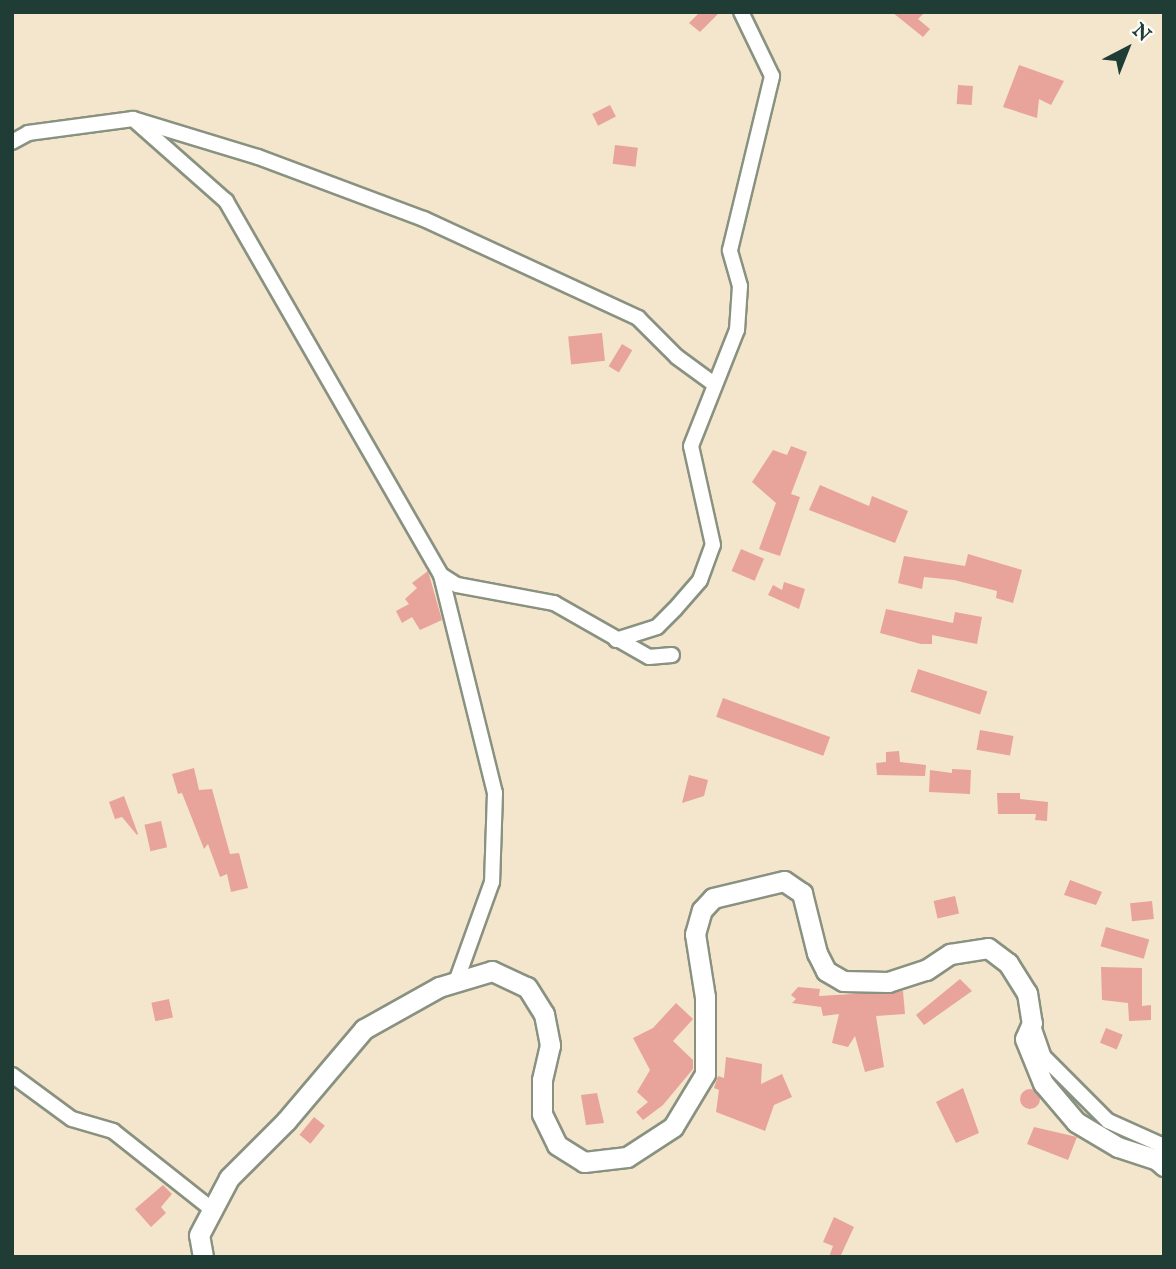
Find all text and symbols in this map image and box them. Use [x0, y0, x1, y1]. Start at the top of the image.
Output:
north arrow [1092, 14, 1162, 84]
text: N [1127, 19, 1155, 48]

